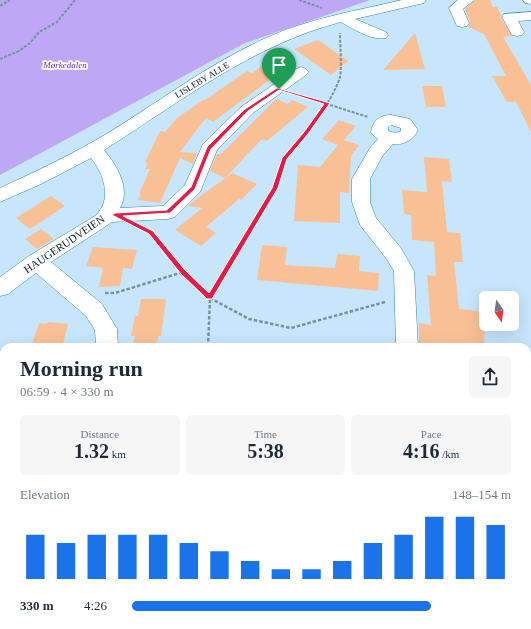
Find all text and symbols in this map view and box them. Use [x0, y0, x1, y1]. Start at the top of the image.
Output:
pin [262, 48, 296, 89]
icon: arrive [268, 54, 290, 76]
park label: Mørkedalen [42, 60, 87, 70]
street label: LISLEBY ALLE [173, 60, 231, 100]
street label: HAUGERUDVEIEN [21, 213, 107, 275]
north arrow [479, 291, 519, 331]
map controls [479, 291, 519, 331]
text: Morning run [20, 356, 143, 381]
button: share [469, 356, 511, 398]
text: 06:59 · 4 × 330 m [20, 384, 114, 399]
text: Distance [81, 428, 119, 440]
text: Time [254, 428, 277, 440]
text: Pace [421, 428, 442, 440]
text: 1.32 [74, 440, 109, 462]
text: 5:38 [247, 440, 284, 462]
text: 4:16 [403, 440, 440, 462]
text: km [109, 448, 126, 460]
text: /km [440, 448, 459, 460]
text: Elevation [20, 487, 70, 502]
text: 148–154 m [452, 487, 511, 502]
text: 330 m [20, 598, 54, 613]
text: 4:26 [84, 598, 107, 613]

